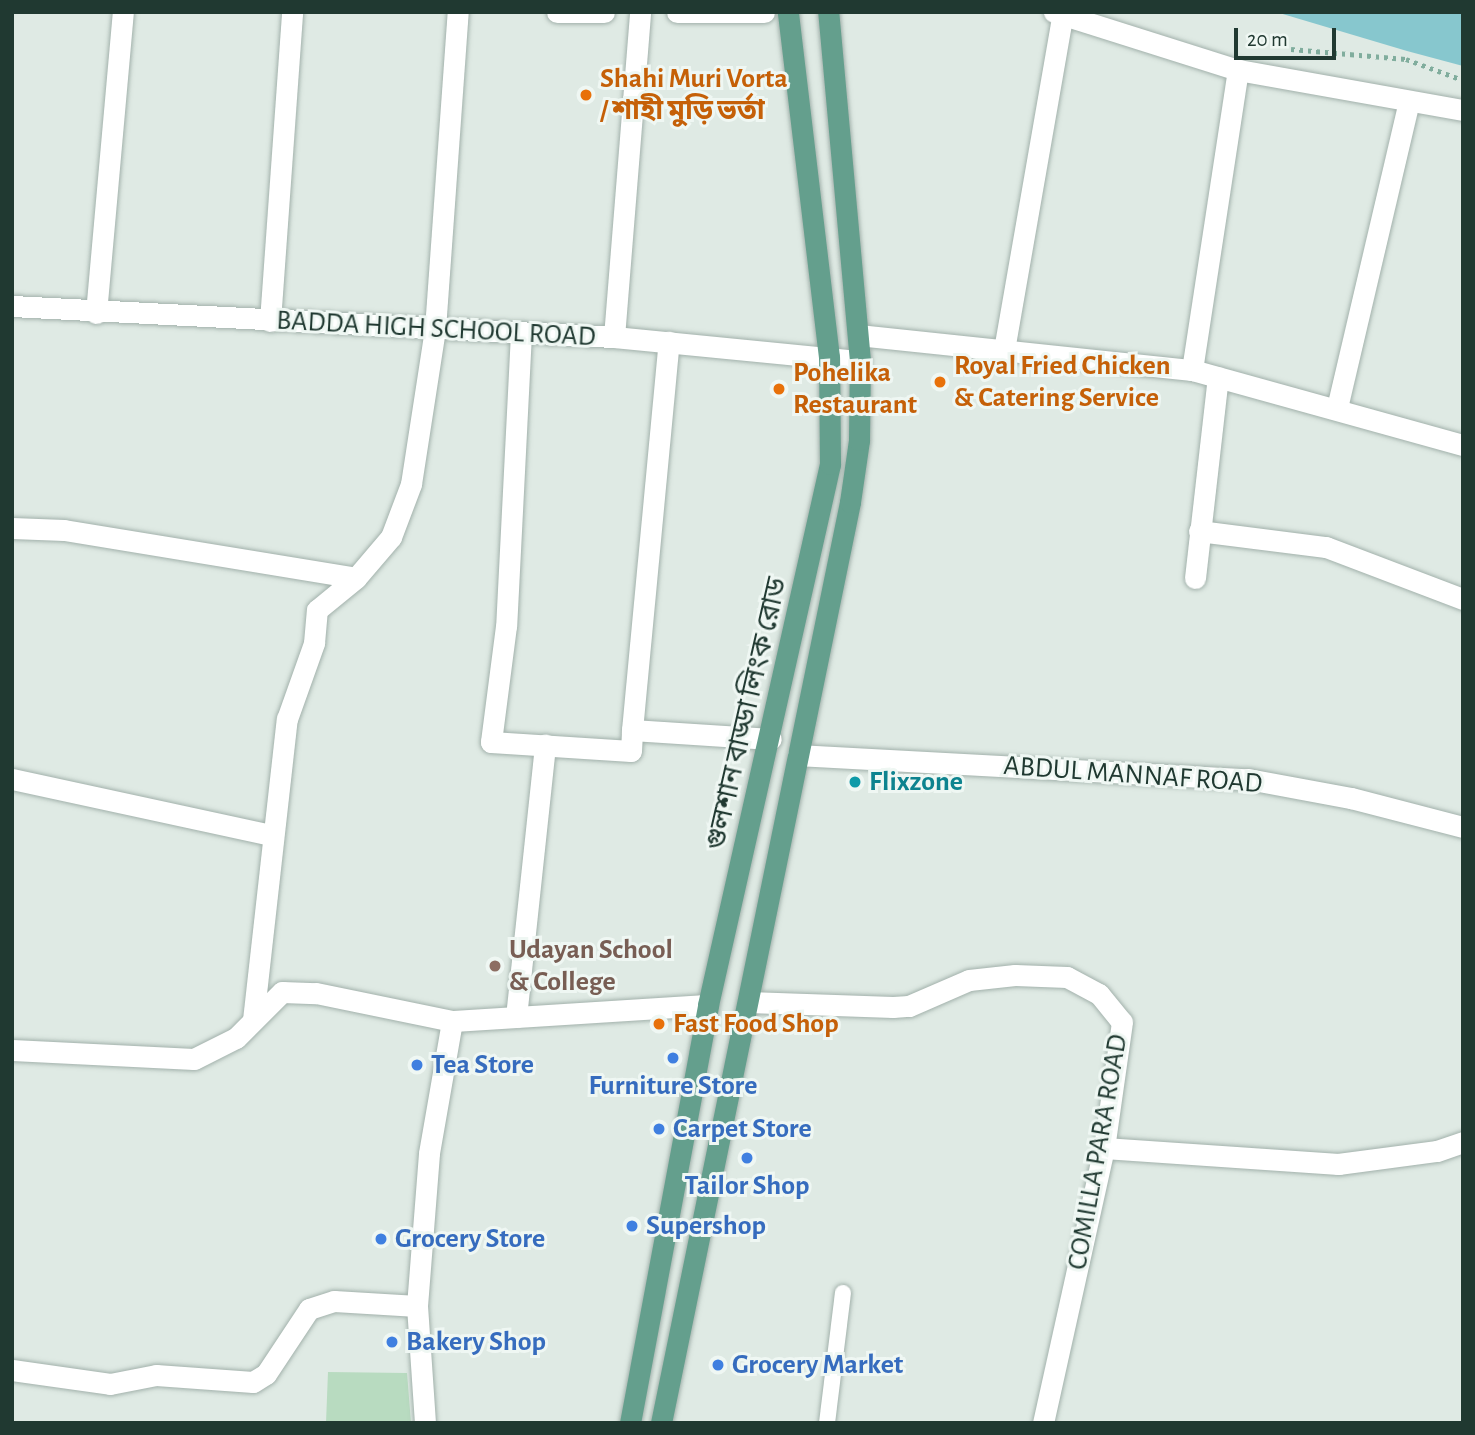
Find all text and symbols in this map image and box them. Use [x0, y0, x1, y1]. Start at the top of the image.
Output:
scale bar [1237, 14, 1338, 58]
text: 20 m [1247, 29, 1288, 50]
place label: Shahi Muri Vorta / শাহী মুড়ি ভর্তা [600, 62, 788, 128]
marker: Shahi Muri Vorta / শাহী মুড়ি ভর্তা [578, 87, 594, 103]
street label: BADDA HIGH SCHOOL ROAD [275, 304, 597, 354]
place label: Royal Fried Chicken & Catering Service [954, 349, 1171, 415]
place label: Pohelika Restaurant [793, 356, 917, 422]
marker: Royal Fried Chicken & Catering Service [932, 374, 948, 390]
marker: Pohelika Restaurant [771, 381, 787, 397]
street label: গুলশান বাড্ডা লিংক রোড [699, 574, 795, 854]
street label: ABDUL MANNAF ROAD [1002, 749, 1264, 801]
place label: Flixzone [869, 765, 963, 799]
marker: Flixzone [847, 774, 863, 790]
place label: Udayan School & College [509, 933, 673, 999]
marker: Udayan School & College [487, 958, 503, 974]
place label: Fast Food Shop [673, 1007, 839, 1041]
marker: Fast Food Shop [651, 1016, 667, 1032]
street label: COMILLA PARA ROAD [1061, 1032, 1135, 1272]
place label: Tea Store [431, 1048, 534, 1082]
marker: Furniture Store [665, 1050, 681, 1066]
marker: Tea Store [409, 1057, 425, 1073]
place label: Furniture Store [588, 1069, 758, 1103]
place label: Carpet Store [673, 1112, 812, 1146]
marker: Carpet Store [651, 1121, 667, 1137]
marker: Tailor Shop [739, 1150, 755, 1166]
place label: Tailor Shop [684, 1169, 810, 1203]
place label: Supershop [646, 1209, 766, 1243]
marker: Supershop [624, 1218, 640, 1234]
place label: Grocery Store [395, 1222, 545, 1256]
marker: Grocery Store [373, 1231, 389, 1247]
place label: Bakery Shop [406, 1325, 546, 1359]
marker: Bakery Shop [384, 1334, 400, 1350]
place label: Grocery Market [732, 1348, 903, 1382]
marker: Grocery Market [710, 1357, 726, 1373]

